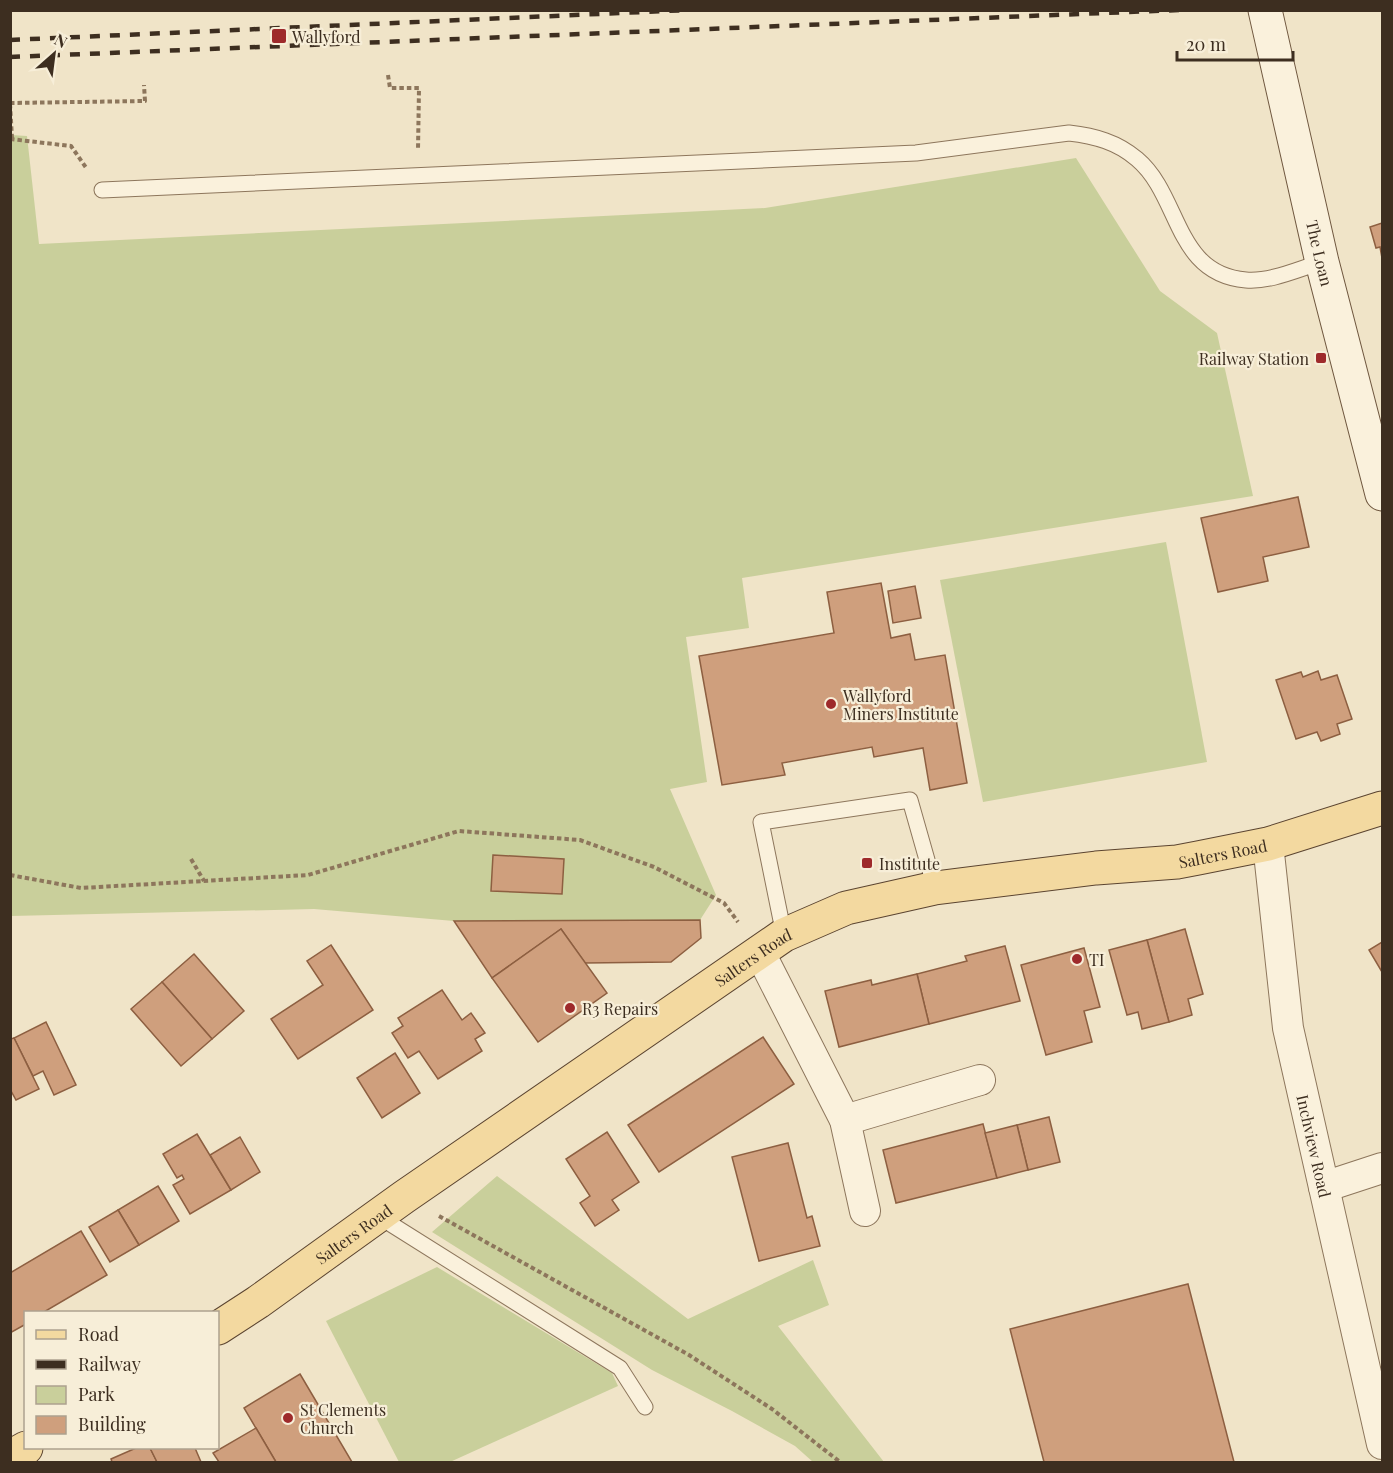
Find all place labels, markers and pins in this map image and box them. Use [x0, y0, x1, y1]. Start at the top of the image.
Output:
place label: Wallyford [291, 26, 361, 47]
marker: Wallyford [270, 27, 288, 45]
place label: Railway Station [1199, 348, 1309, 369]
marker: Railway Station [1314, 351, 1328, 365]
place label: Wallyford Miners Institute [842, 685, 959, 724]
marker: Wallyford Miners Institute [824, 697, 838, 711]
place label: Institute [879, 853, 940, 874]
marker: Institute [860, 856, 874, 870]
place label: TI [1089, 949, 1104, 970]
marker: TI [1070, 952, 1084, 966]
place label: R3 Repairs [582, 998, 658, 1019]
marker: R3 Repairs [563, 1001, 577, 1015]
place label: St Clements Church [300, 1399, 386, 1438]
marker: St Clements Church [281, 1411, 295, 1425]

